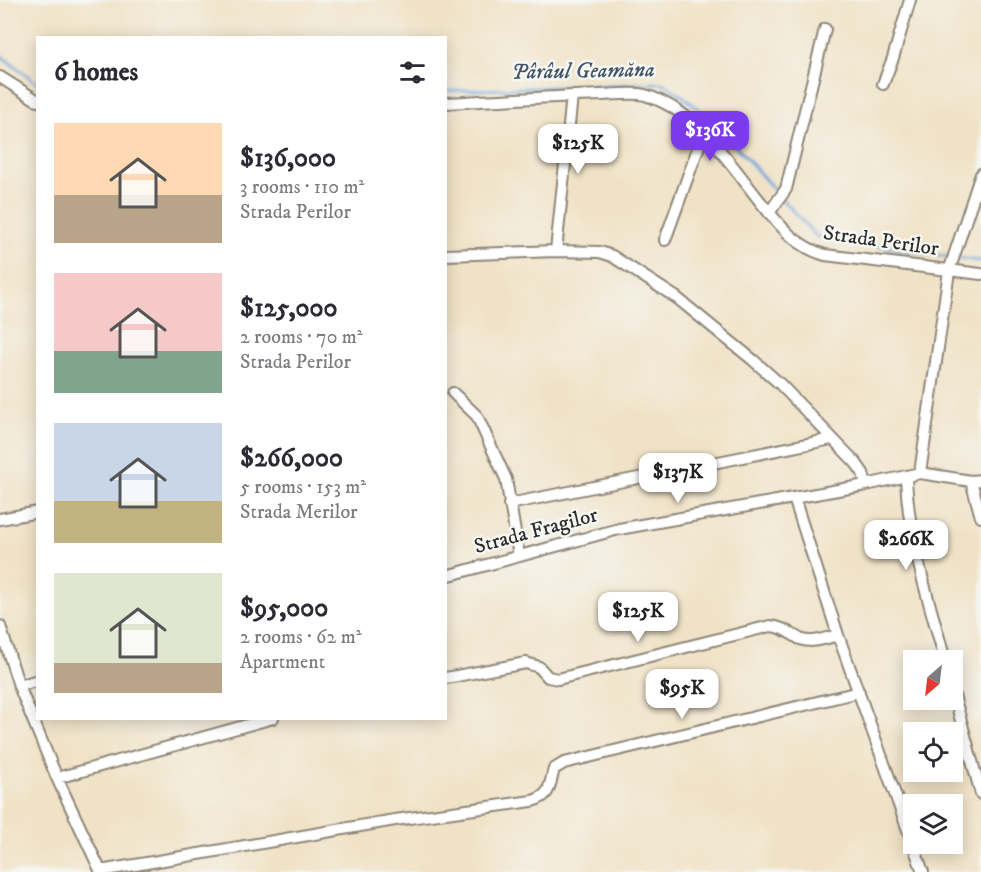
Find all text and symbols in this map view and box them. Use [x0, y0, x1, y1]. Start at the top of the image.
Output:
text: 6 homes [54, 56, 138, 89]
icon: filters [396, 56, 429, 89]
water label: Pârâul Geamăna [511, 56, 655, 86]
pin: $136K [668, 111, 752, 162]
text: $136K [685, 118, 735, 143]
pin: $125K [536, 124, 620, 175]
text: $125K [552, 131, 604, 156]
text: $136,000 [240, 142, 336, 175]
icon: home [102, 147, 174, 219]
text: 3 rooms · 110 m² [240, 175, 364, 200]
text: Strada Perilor [240, 200, 351, 225]
street label: Strada Perilor [822, 220, 941, 262]
text: $125,000 [240, 292, 337, 325]
icon: home [102, 297, 174, 369]
text: 2 rooms · 70 m² [240, 325, 363, 350]
text: Strada Perilor [240, 350, 351, 375]
text: $266,000 [240, 442, 343, 475]
icon: home [102, 447, 174, 519]
pin: $137K [636, 453, 720, 504]
text: $137K [653, 460, 703, 485]
text: 5 rooms · 153 m² [240, 475, 366, 500]
text: Strada Merilor [240, 500, 358, 525]
street label: Strada Fragilor [471, 502, 601, 560]
pin: $266K [864, 520, 948, 571]
text: $266K [878, 527, 934, 552]
text: $95,000 [240, 592, 328, 625]
pin: $125K [596, 592, 680, 643]
icon: home [102, 597, 174, 669]
text: $125K [612, 599, 664, 624]
text: 2 rooms · 62 m² [240, 625, 362, 650]
text: Apartment [240, 650, 325, 675]
north arrow [903, 650, 963, 710]
map controls [903, 650, 963, 854]
pin: $95K [646, 669, 718, 720]
text: $95K [660, 676, 704, 701]
button: locate [903, 722, 963, 782]
button: layers [903, 794, 963, 854]

